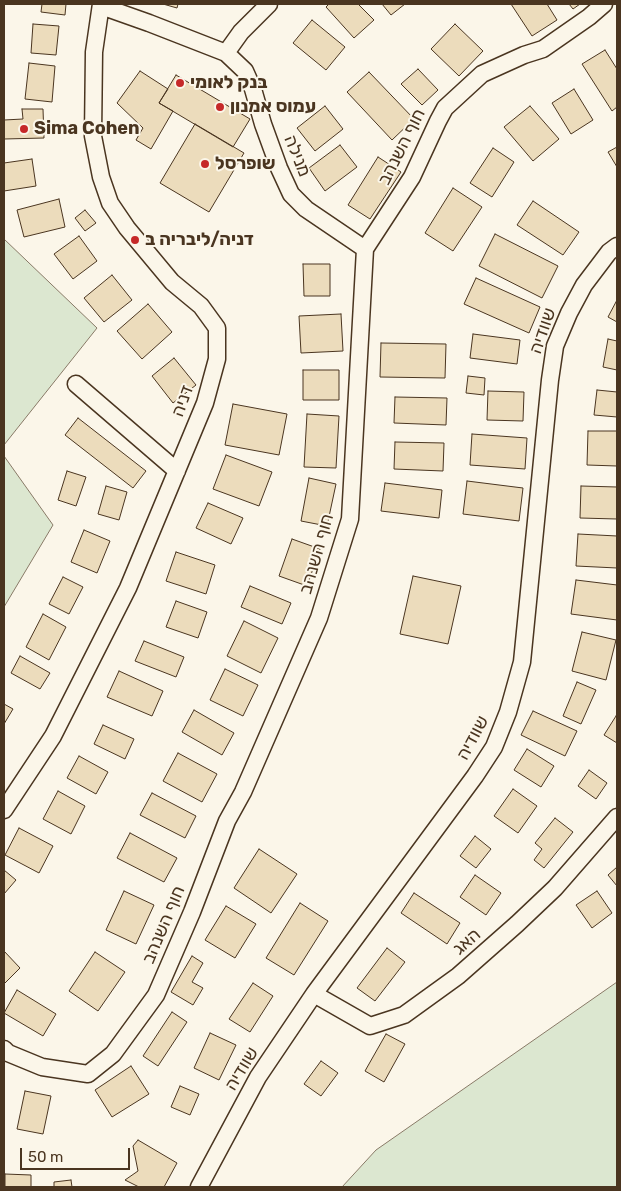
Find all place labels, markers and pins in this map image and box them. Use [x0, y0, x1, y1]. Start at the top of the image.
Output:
place label: בנק לאומי [190, 72, 268, 94]
marker: בנק לאומי [174, 77, 186, 89]
place label: עמוס אמנון [230, 96, 316, 118]
marker: עמוס אמנון [214, 101, 226, 113]
place label: Sima Cohen [34, 118, 140, 140]
marker: Sima Cohen [18, 123, 30, 135]
place label: שופרסל [215, 153, 276, 175]
marker: שופרסל [199, 158, 211, 170]
place label: דניה/ליבריה ב [145, 229, 254, 251]
marker: דניה/ליבריה ב [129, 234, 141, 246]

